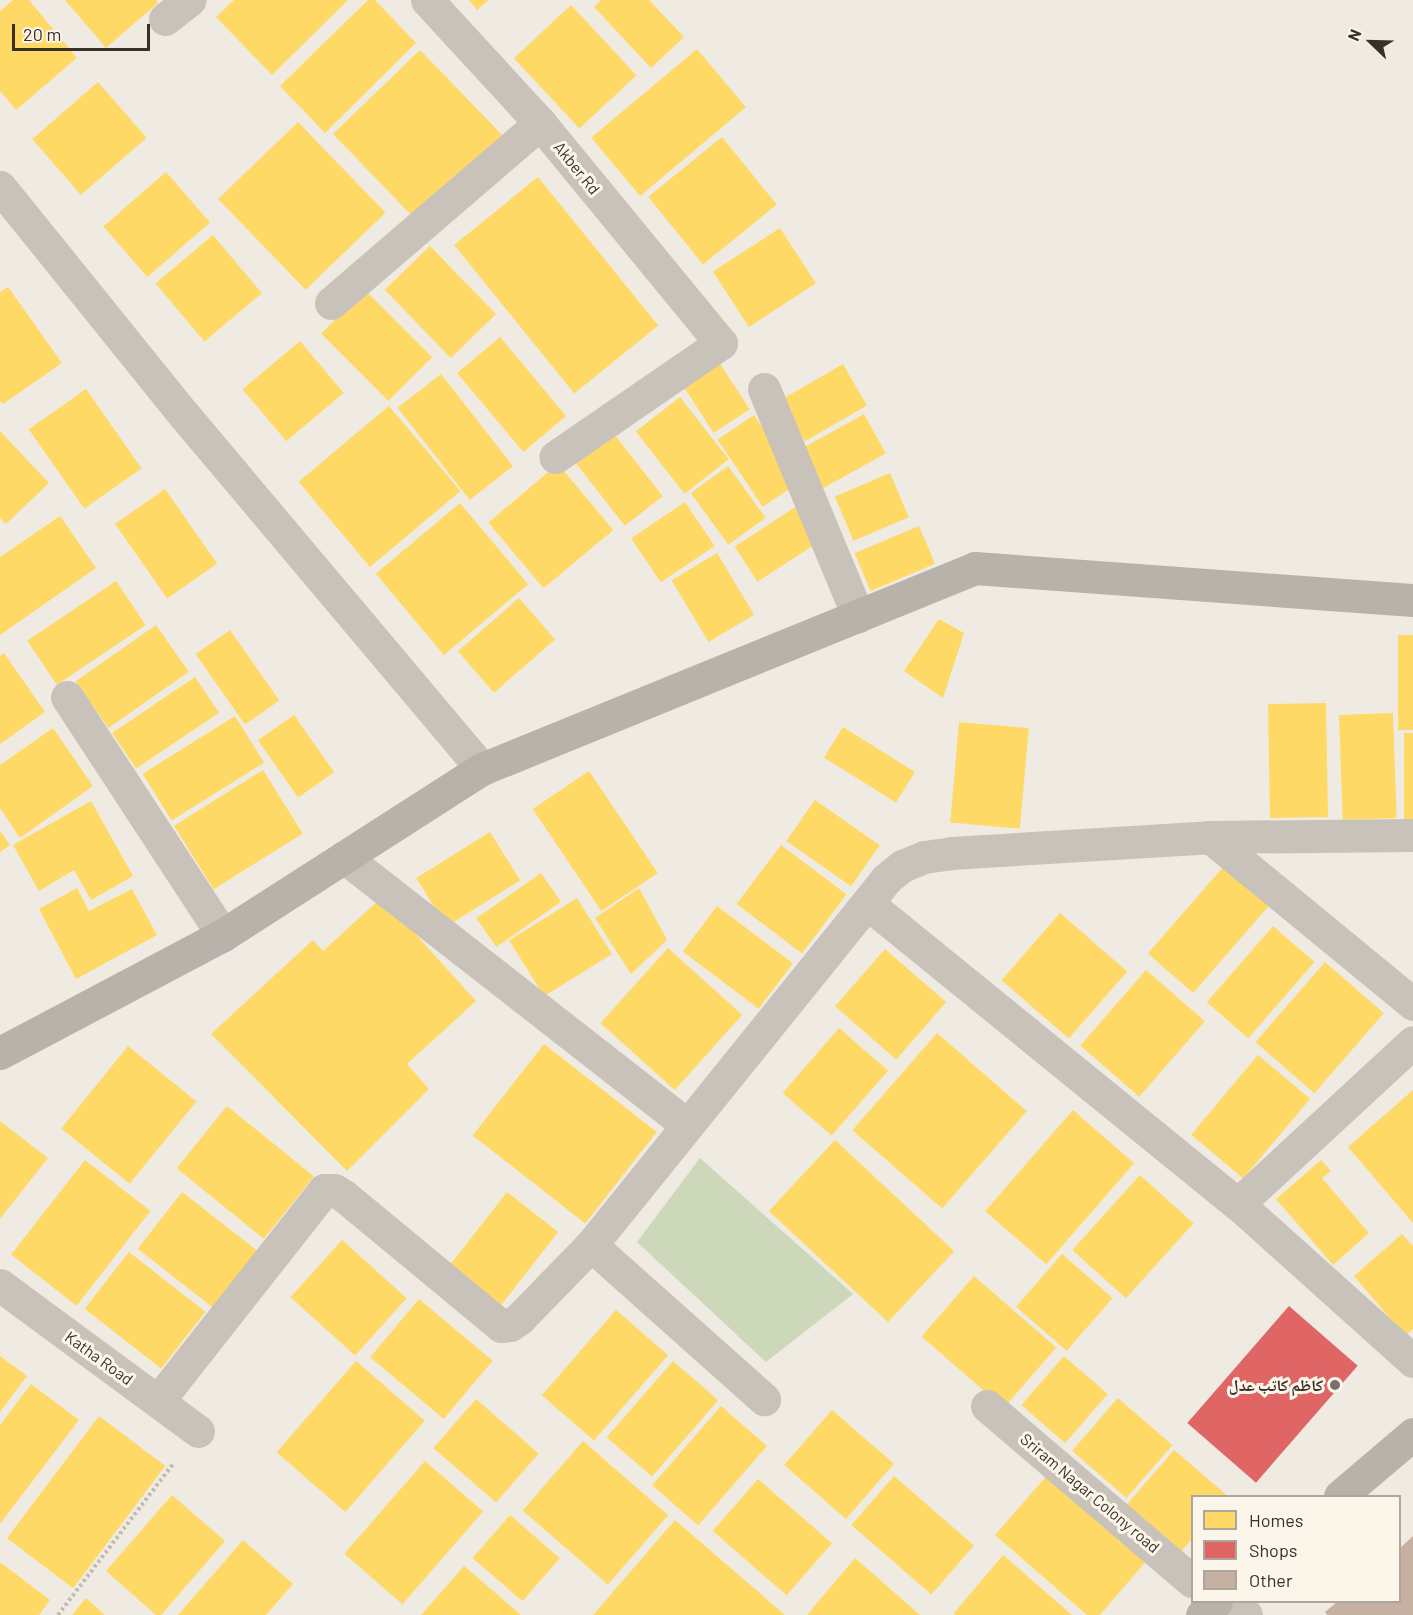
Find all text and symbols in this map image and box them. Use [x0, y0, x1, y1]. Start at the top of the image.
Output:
scale bar [15, 12, 153, 50]
north arrow [1341, 12, 1401, 72]
text: 20 m [23, 23, 61, 45]
text: N [1343, 26, 1365, 43]
street label: Akber Rd [550, 138, 604, 198]
street label: Katha Road [61, 1327, 137, 1389]
place label: كاظم كاتب عدل [1229, 1375, 1323, 1395]
marker: كاظم كاتب عدل [1328, 1378, 1342, 1392]
street label: Sriram Nagar Colony road [1017, 1429, 1163, 1557]
legend [1191, 1495, 1401, 1603]
text: Homes [1249, 1509, 1303, 1531]
text: Shops [1249, 1539, 1298, 1561]
text: Other [1249, 1569, 1292, 1591]

